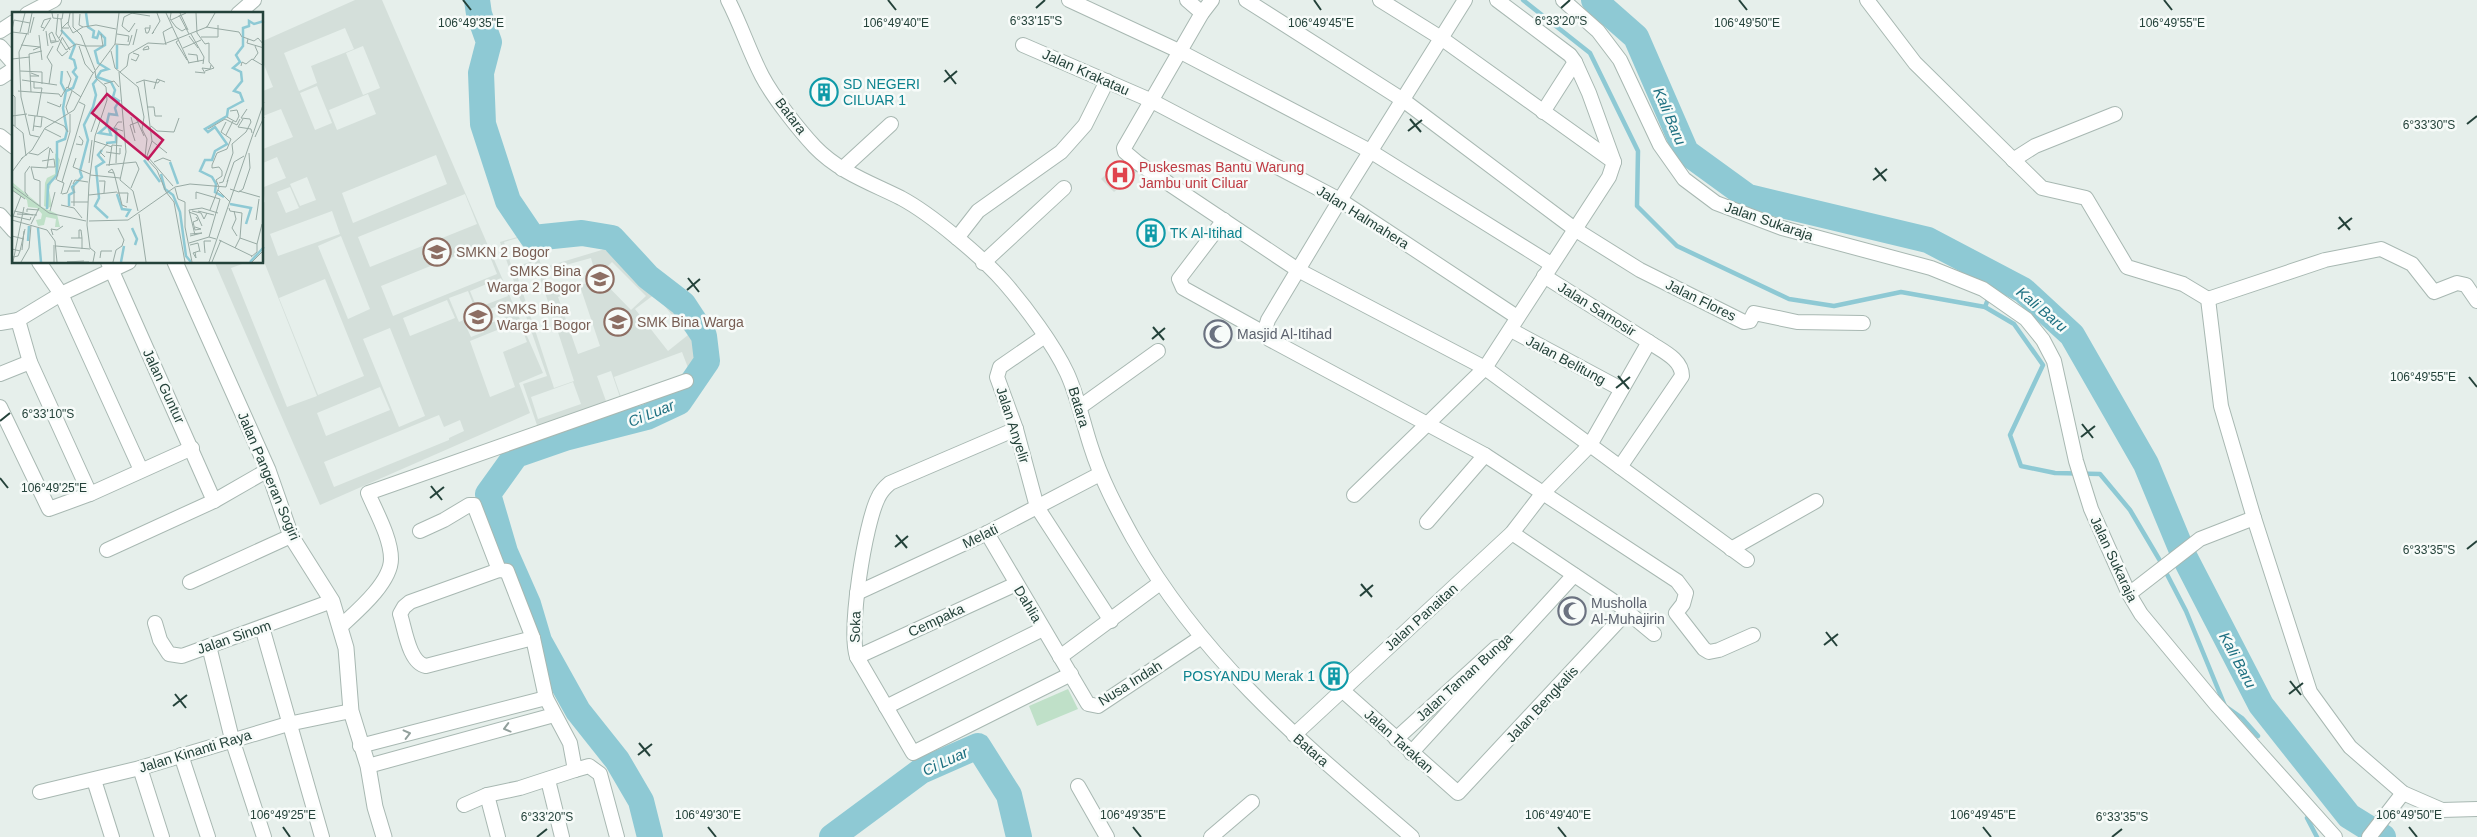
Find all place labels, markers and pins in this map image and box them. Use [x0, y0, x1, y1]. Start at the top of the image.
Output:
place label: SD NEGERI CILUAR 1 [843, 76, 920, 108]
building icon: SD NEGERI CILUAR 1 [809, 77, 839, 107]
place label: Puskesmas Bantu Warung Jambu unit Ciluar [1139, 159, 1304, 191]
hospital icon: Puskesmas Bantu Warung Jambu unit Ciluar [1105, 160, 1135, 190]
building icon: TK Al-Itihad [1136, 218, 1166, 248]
place label: TK Al-Itihad [1170, 225, 1242, 241]
school or university icon: SMKN 2 Bogor [422, 237, 452, 267]
place label: SMKN 2 Bogor [456, 244, 550, 260]
place label: SMKS Bina Warga 2 Bogor [487, 263, 581, 295]
school or university icon: SMKS Bina Warga 2 Bogor [585, 264, 615, 294]
place label: SMKS Bina Warga 1 Bogor [497, 301, 591, 333]
school or university icon: SMKS Bina Warga 1 Bogor [463, 302, 493, 332]
school or university icon: SMK Bina Warga [603, 307, 633, 337]
place label: SMK Bina Warga [637, 314, 744, 330]
mosque icon: Masjid Al-Itihad [1203, 319, 1233, 349]
place label: Masjid Al-Itihad [1237, 326, 1332, 342]
place label: Musholla Al-Muhajirin [1591, 595, 1665, 627]
mosque icon: Musholla Al-Muhajirin [1557, 596, 1587, 626]
building icon: POSYANDU Merak 1 [1319, 661, 1349, 691]
place label: POSYANDU Merak 1 [1183, 668, 1315, 684]

